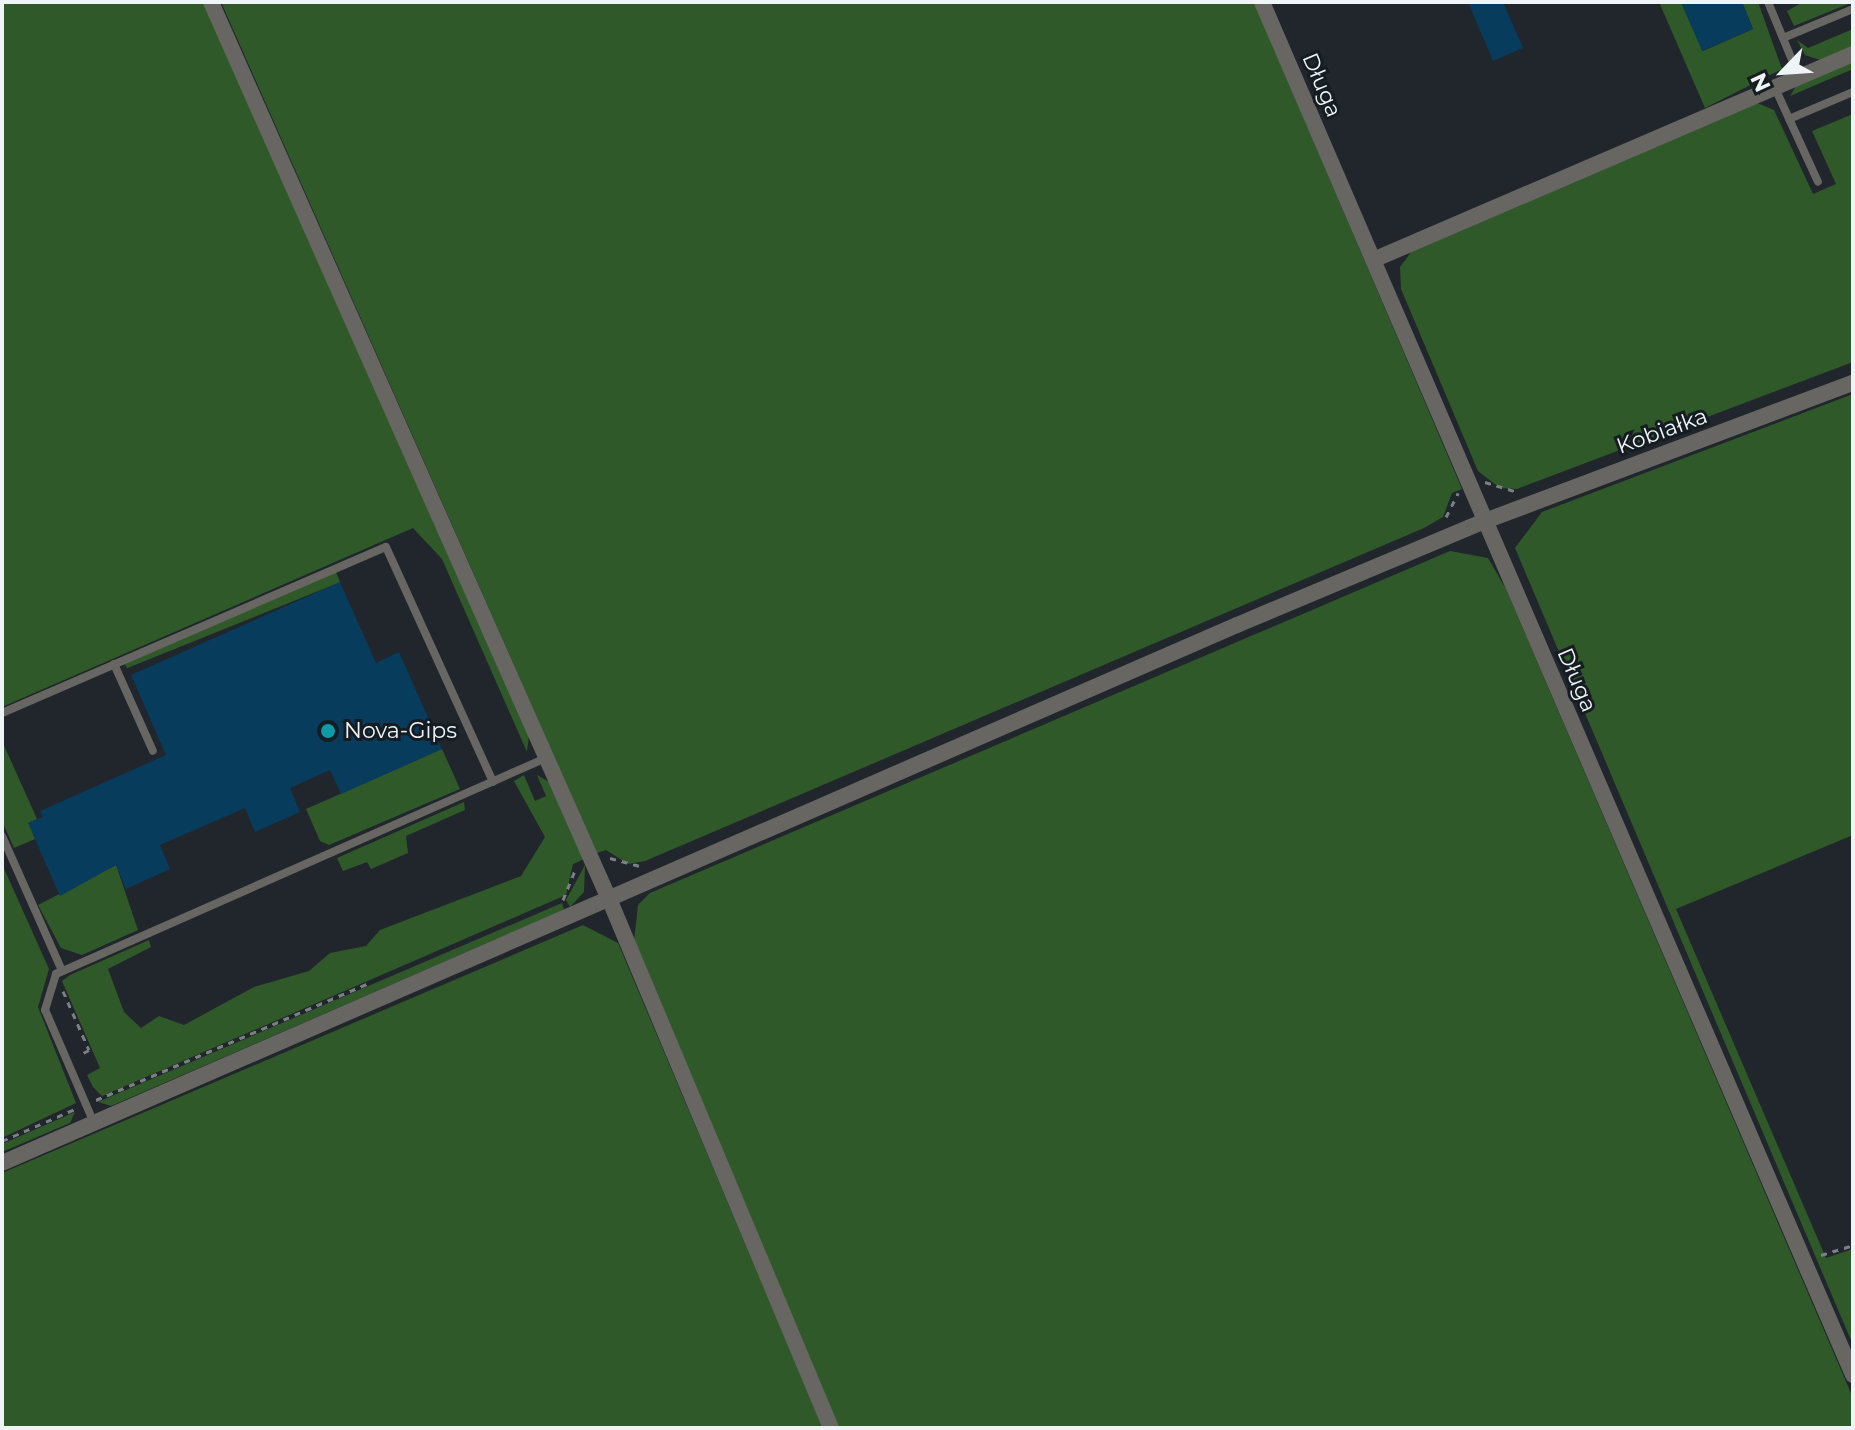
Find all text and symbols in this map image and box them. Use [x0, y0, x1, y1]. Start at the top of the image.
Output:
north arrow [1743, 32, 1823, 112]
street label: Długa [1297, 49, 1347, 121]
text: N [1745, 69, 1777, 96]
street label: Kobiałka [1613, 402, 1711, 460]
street label: Długa [1552, 644, 1602, 716]
place label: Nova-Gips [344, 718, 457, 744]
marker: Nova-Gips [319, 722, 337, 740]

